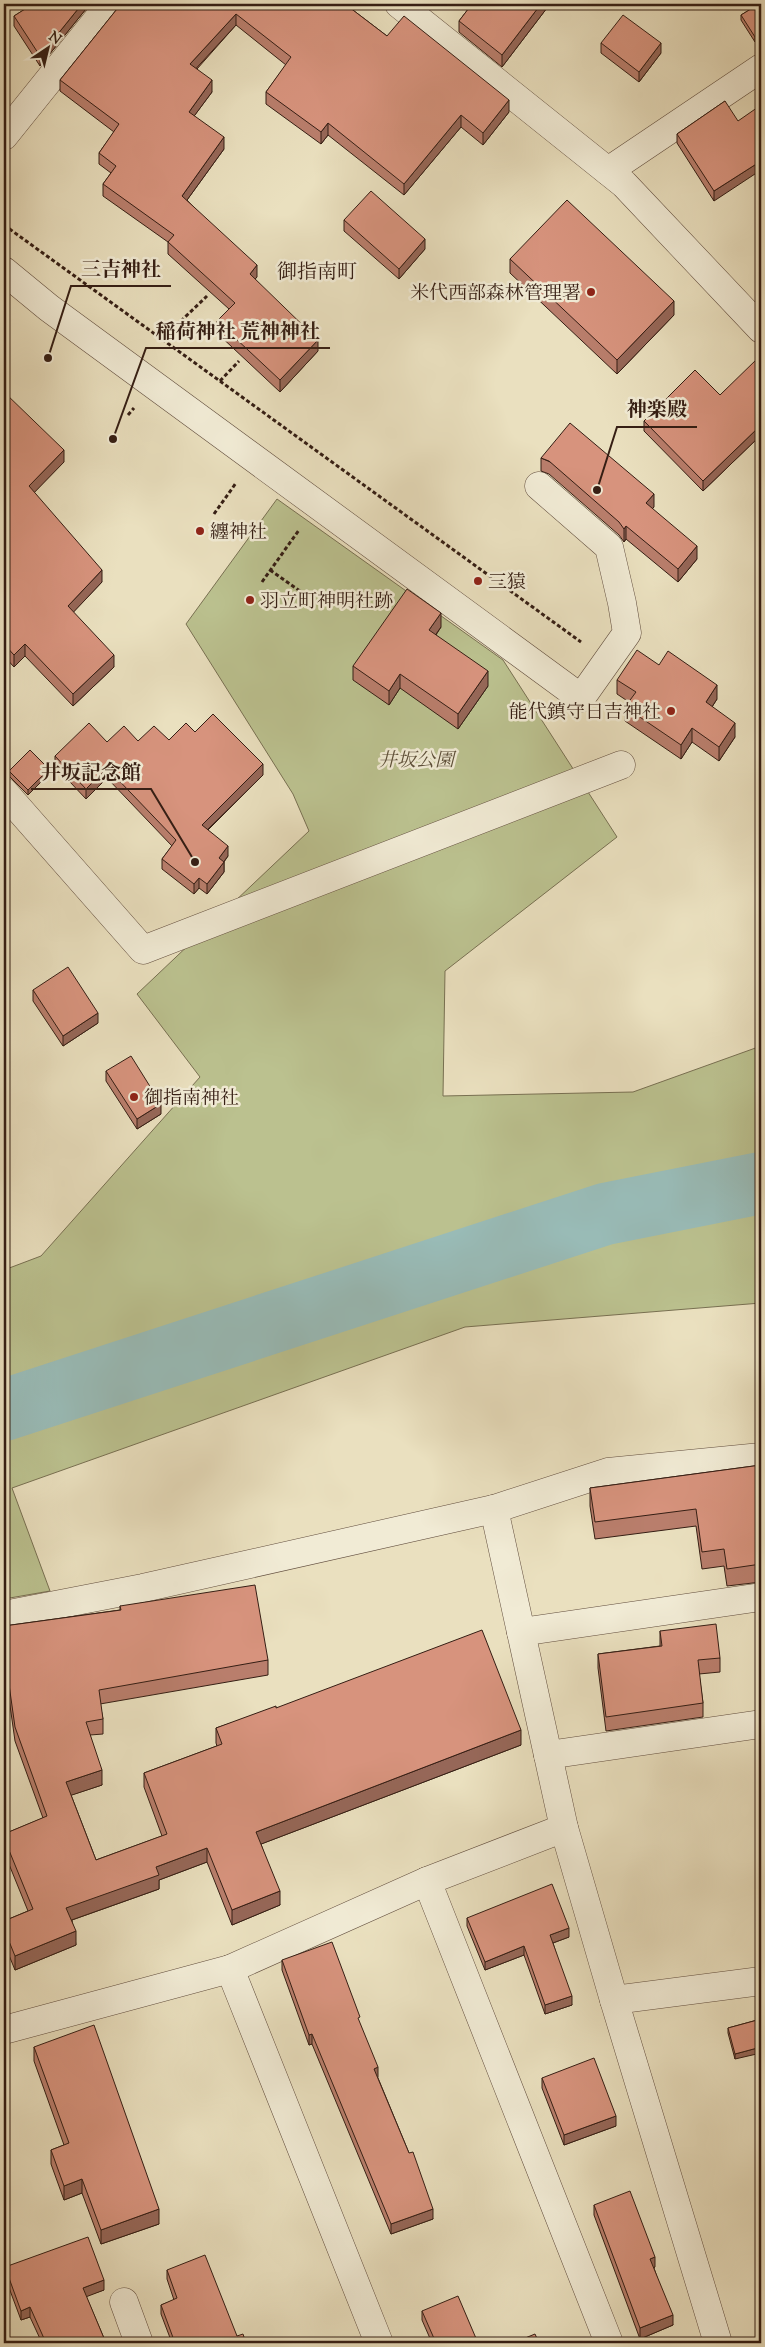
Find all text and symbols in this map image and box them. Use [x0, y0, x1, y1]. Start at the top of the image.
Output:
north arrow [22, 22, 72, 72]
text: N [44, 28, 65, 50]
callout: 三吉神社 [71, 251, 171, 286]
text: 三吉神社 [81, 257, 161, 286]
district label: 御指南町 [277, 259, 357, 288]
place label: 米代西部森林管理署 [410, 281, 581, 308]
marker: 米代西部森林管理署 [585, 286, 597, 298]
callout: 稲荷神社 荒神神社 [146, 313, 330, 348]
text: 稲荷神社 荒神神社 [156, 319, 320, 348]
callout: 神楽殿 [617, 392, 697, 427]
text: 神楽殿 [627, 397, 687, 426]
place label: 纏神社 [210, 520, 267, 547]
marker: 纏神社 [194, 525, 206, 537]
place label: 三猿 [488, 570, 526, 597]
marker: 三猿 [472, 575, 484, 587]
place label: 羽立町神明社跡 [260, 589, 393, 616]
marker: 羽立町神明社跡 [244, 594, 256, 606]
place label: 能代鎮守日吉神社 [509, 700, 661, 727]
marker: 能代鎮守日吉神社 [665, 705, 677, 717]
park label: 井坂公園 [378, 748, 457, 775]
callout: 井坂記念館 [31, 754, 151, 789]
text: 井坂記念館 [41, 760, 141, 789]
place label: 御指南神社 [144, 1086, 239, 1113]
marker: 御指南神社 [128, 1091, 140, 1103]

